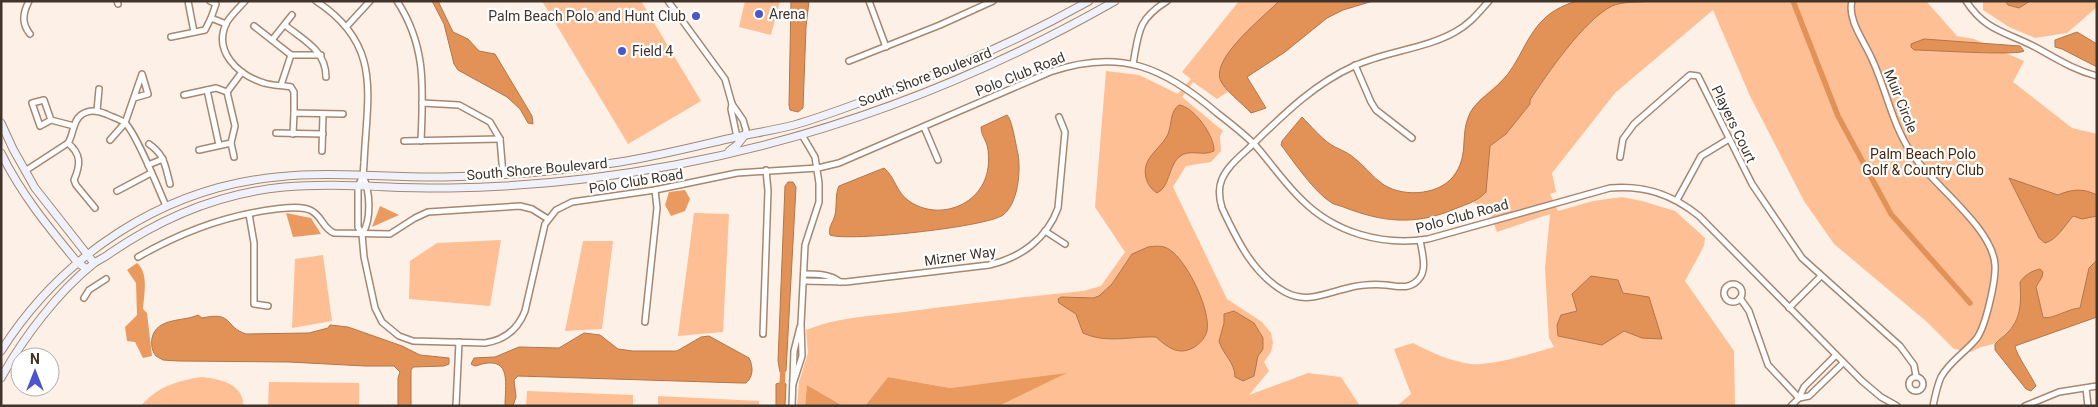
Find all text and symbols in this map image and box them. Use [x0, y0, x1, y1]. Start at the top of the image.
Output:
place label: Arena [769, 6, 806, 22]
place label: Palm Beach Polo and Hunt Club [488, 8, 686, 24]
marker: Arena [753, 8, 765, 20]
marker: Palm Beach Polo and Hunt Club [690, 10, 702, 22]
place label: Field 4 [632, 43, 673, 59]
street label: South Shore Boulevard [856, 44, 994, 110]
marker: Field 4 [616, 45, 628, 57]
street label: Polo Club Road [973, 49, 1067, 99]
street label: Muir Circle [1881, 67, 1921, 135]
street label: Players Court [1708, 83, 1760, 165]
park label: Palm Beach Polo Golf & Country Club [1862, 146, 1984, 178]
street label: South Shore Boulevard [466, 155, 608, 183]
street label: Polo Club Road [588, 166, 684, 196]
street label: Polo Club Road [1414, 196, 1510, 236]
street label: Mizner Way [923, 243, 997, 269]
north arrow [10, 347, 60, 397]
text: N [30, 351, 40, 367]

